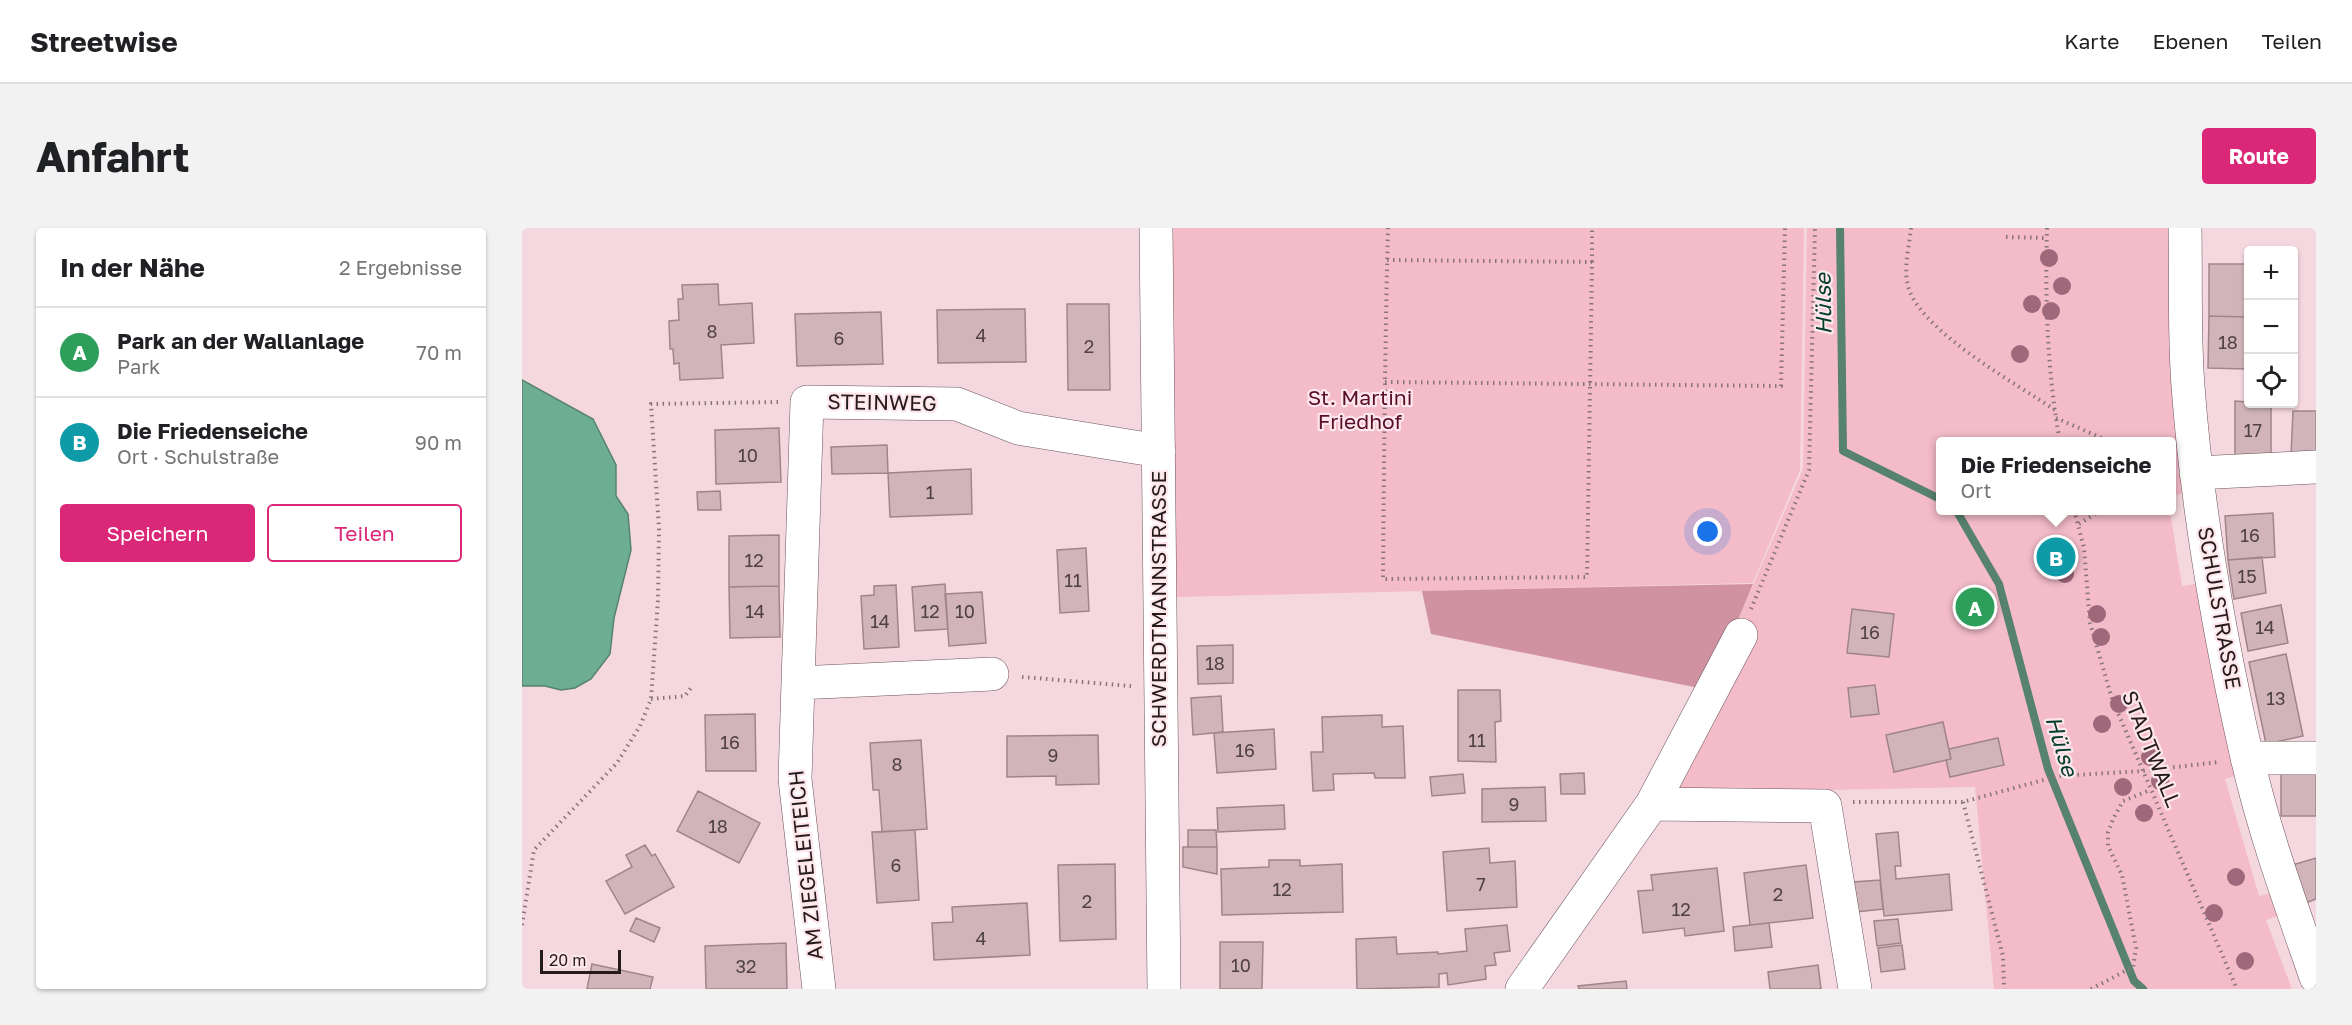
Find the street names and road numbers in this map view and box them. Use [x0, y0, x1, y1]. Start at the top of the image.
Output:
street label: STEINWEG [827, 388, 937, 416]
street label: SCHWERDTMANNSTRASSE [1145, 471, 1171, 747]
street label: SCHULSTRASSE [2193, 524, 2247, 691]
street label: STADTWALL [2117, 687, 2187, 811]
street label: AM ZIEGELEITEICH [782, 769, 828, 961]

